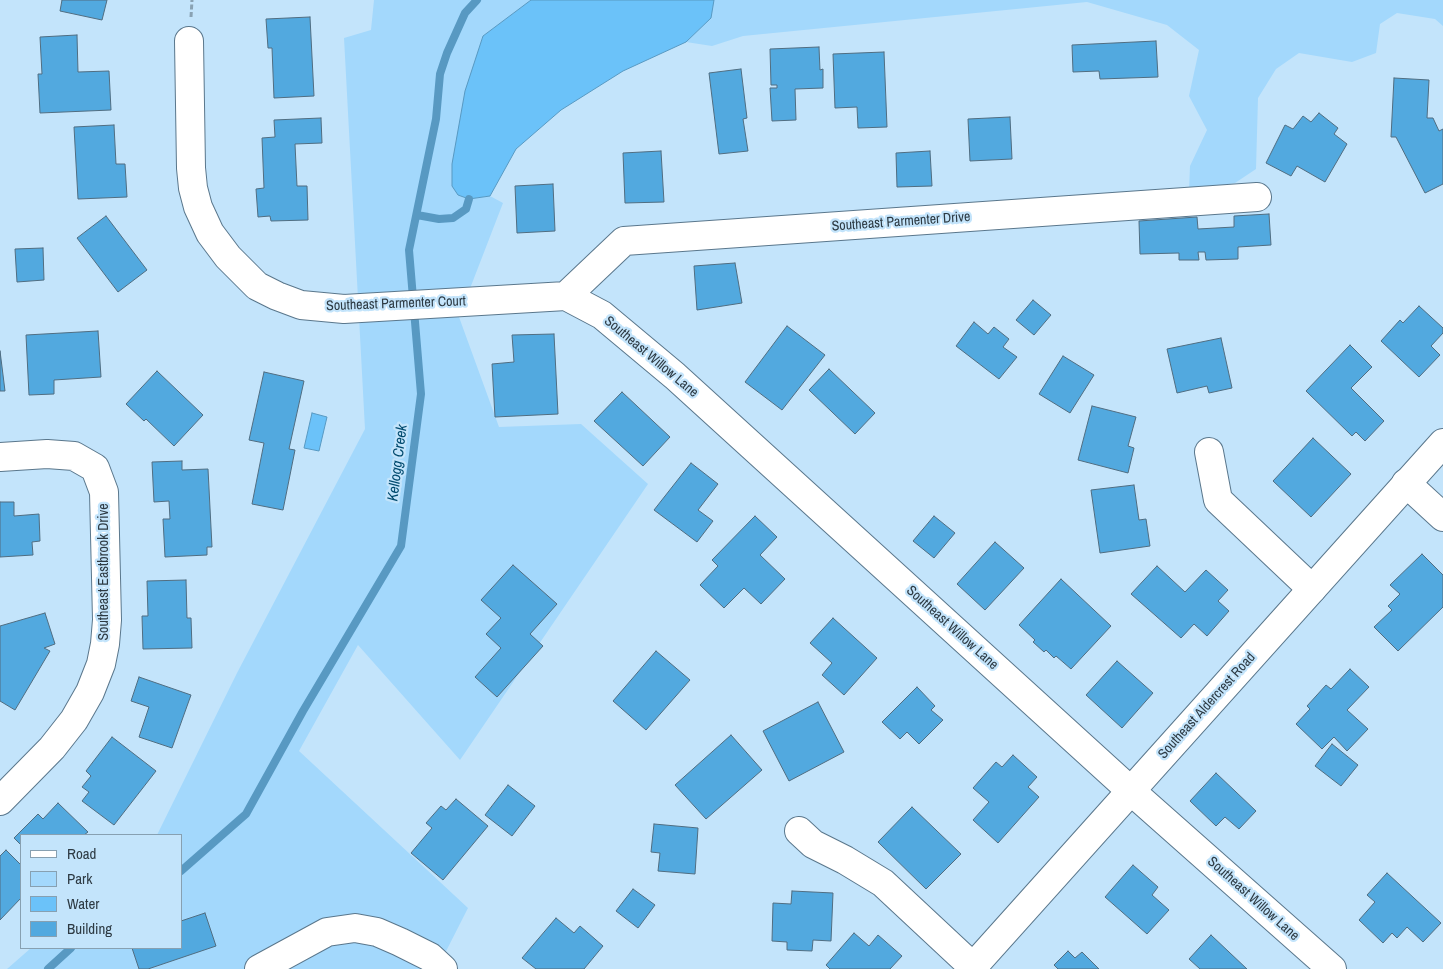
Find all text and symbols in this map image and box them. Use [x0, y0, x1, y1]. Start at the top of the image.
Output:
street label: Southeast Parmenter Drive [831, 209, 971, 235]
street label: Southeast Parmenter Court [326, 293, 466, 315]
street label: Southeast Willow Lane [601, 313, 701, 401]
water label: Kellogg Creek [384, 424, 412, 502]
street label: Southeast Eastbrook Drive [96, 503, 112, 641]
street label: Southeast Willow Lane [903, 582, 1001, 674]
street label: Southeast Aldercrest Road [1155, 649, 1259, 763]
legend [20, 834, 182, 949]
text: Road [67, 843, 96, 864]
street label: Southeast Willow Lane [1204, 853, 1302, 945]
text: Park [67, 868, 92, 889]
text: Water [67, 893, 99, 914]
text: Building [67, 918, 112, 939]

